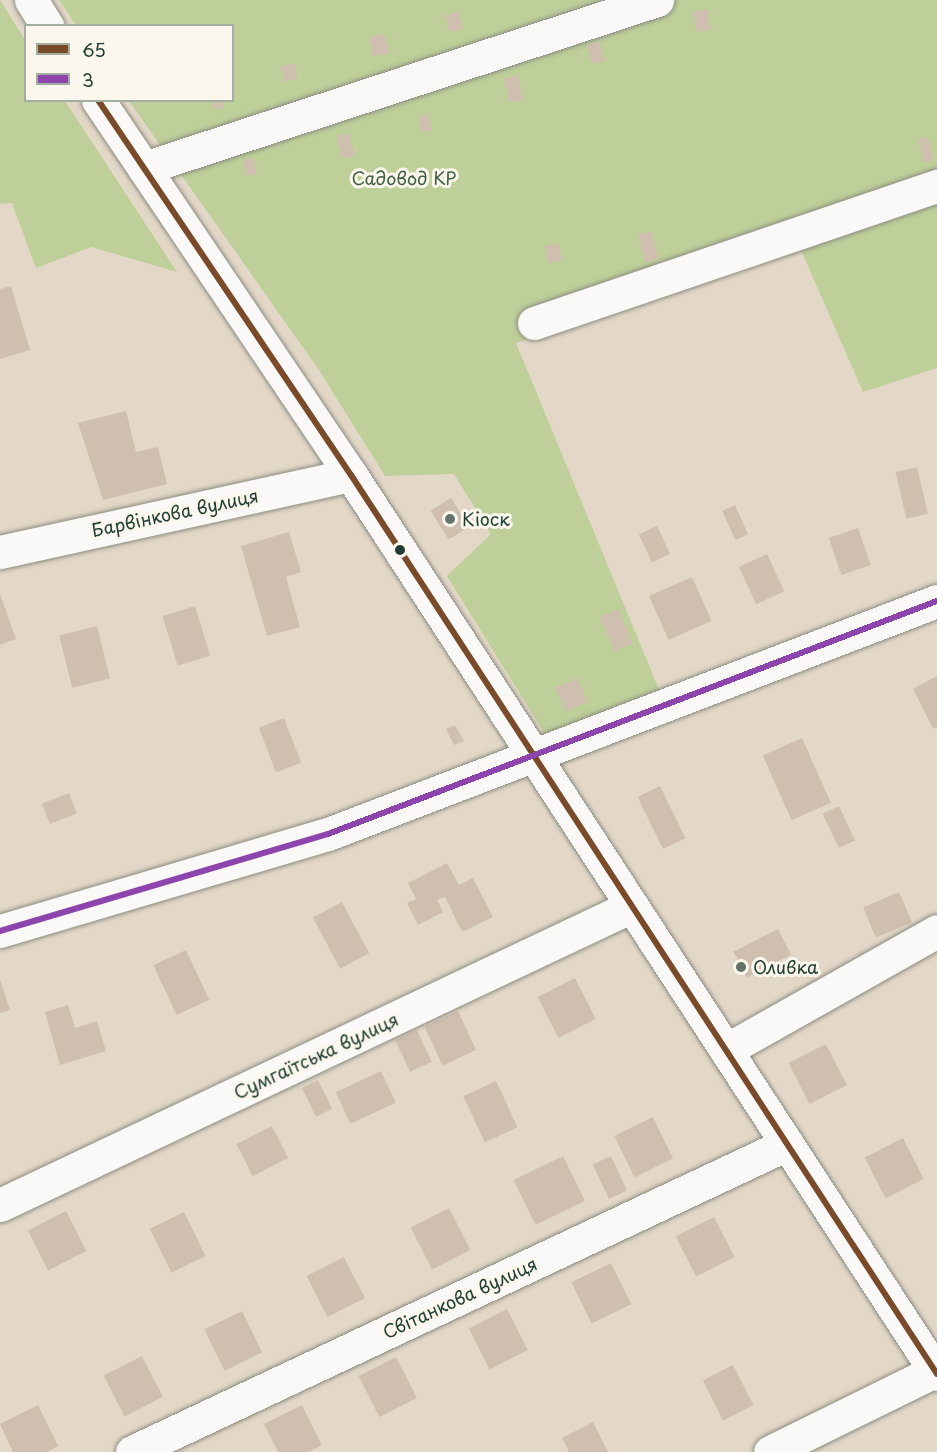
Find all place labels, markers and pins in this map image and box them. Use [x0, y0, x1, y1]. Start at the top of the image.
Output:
place label: Кіоск [462, 508, 510, 530]
marker: Кіоск [443, 512, 457, 526]
unlabelled marker [394, 544, 406, 556]
place label: Оливка [753, 956, 818, 978]
marker: Оливка [734, 960, 748, 974]

